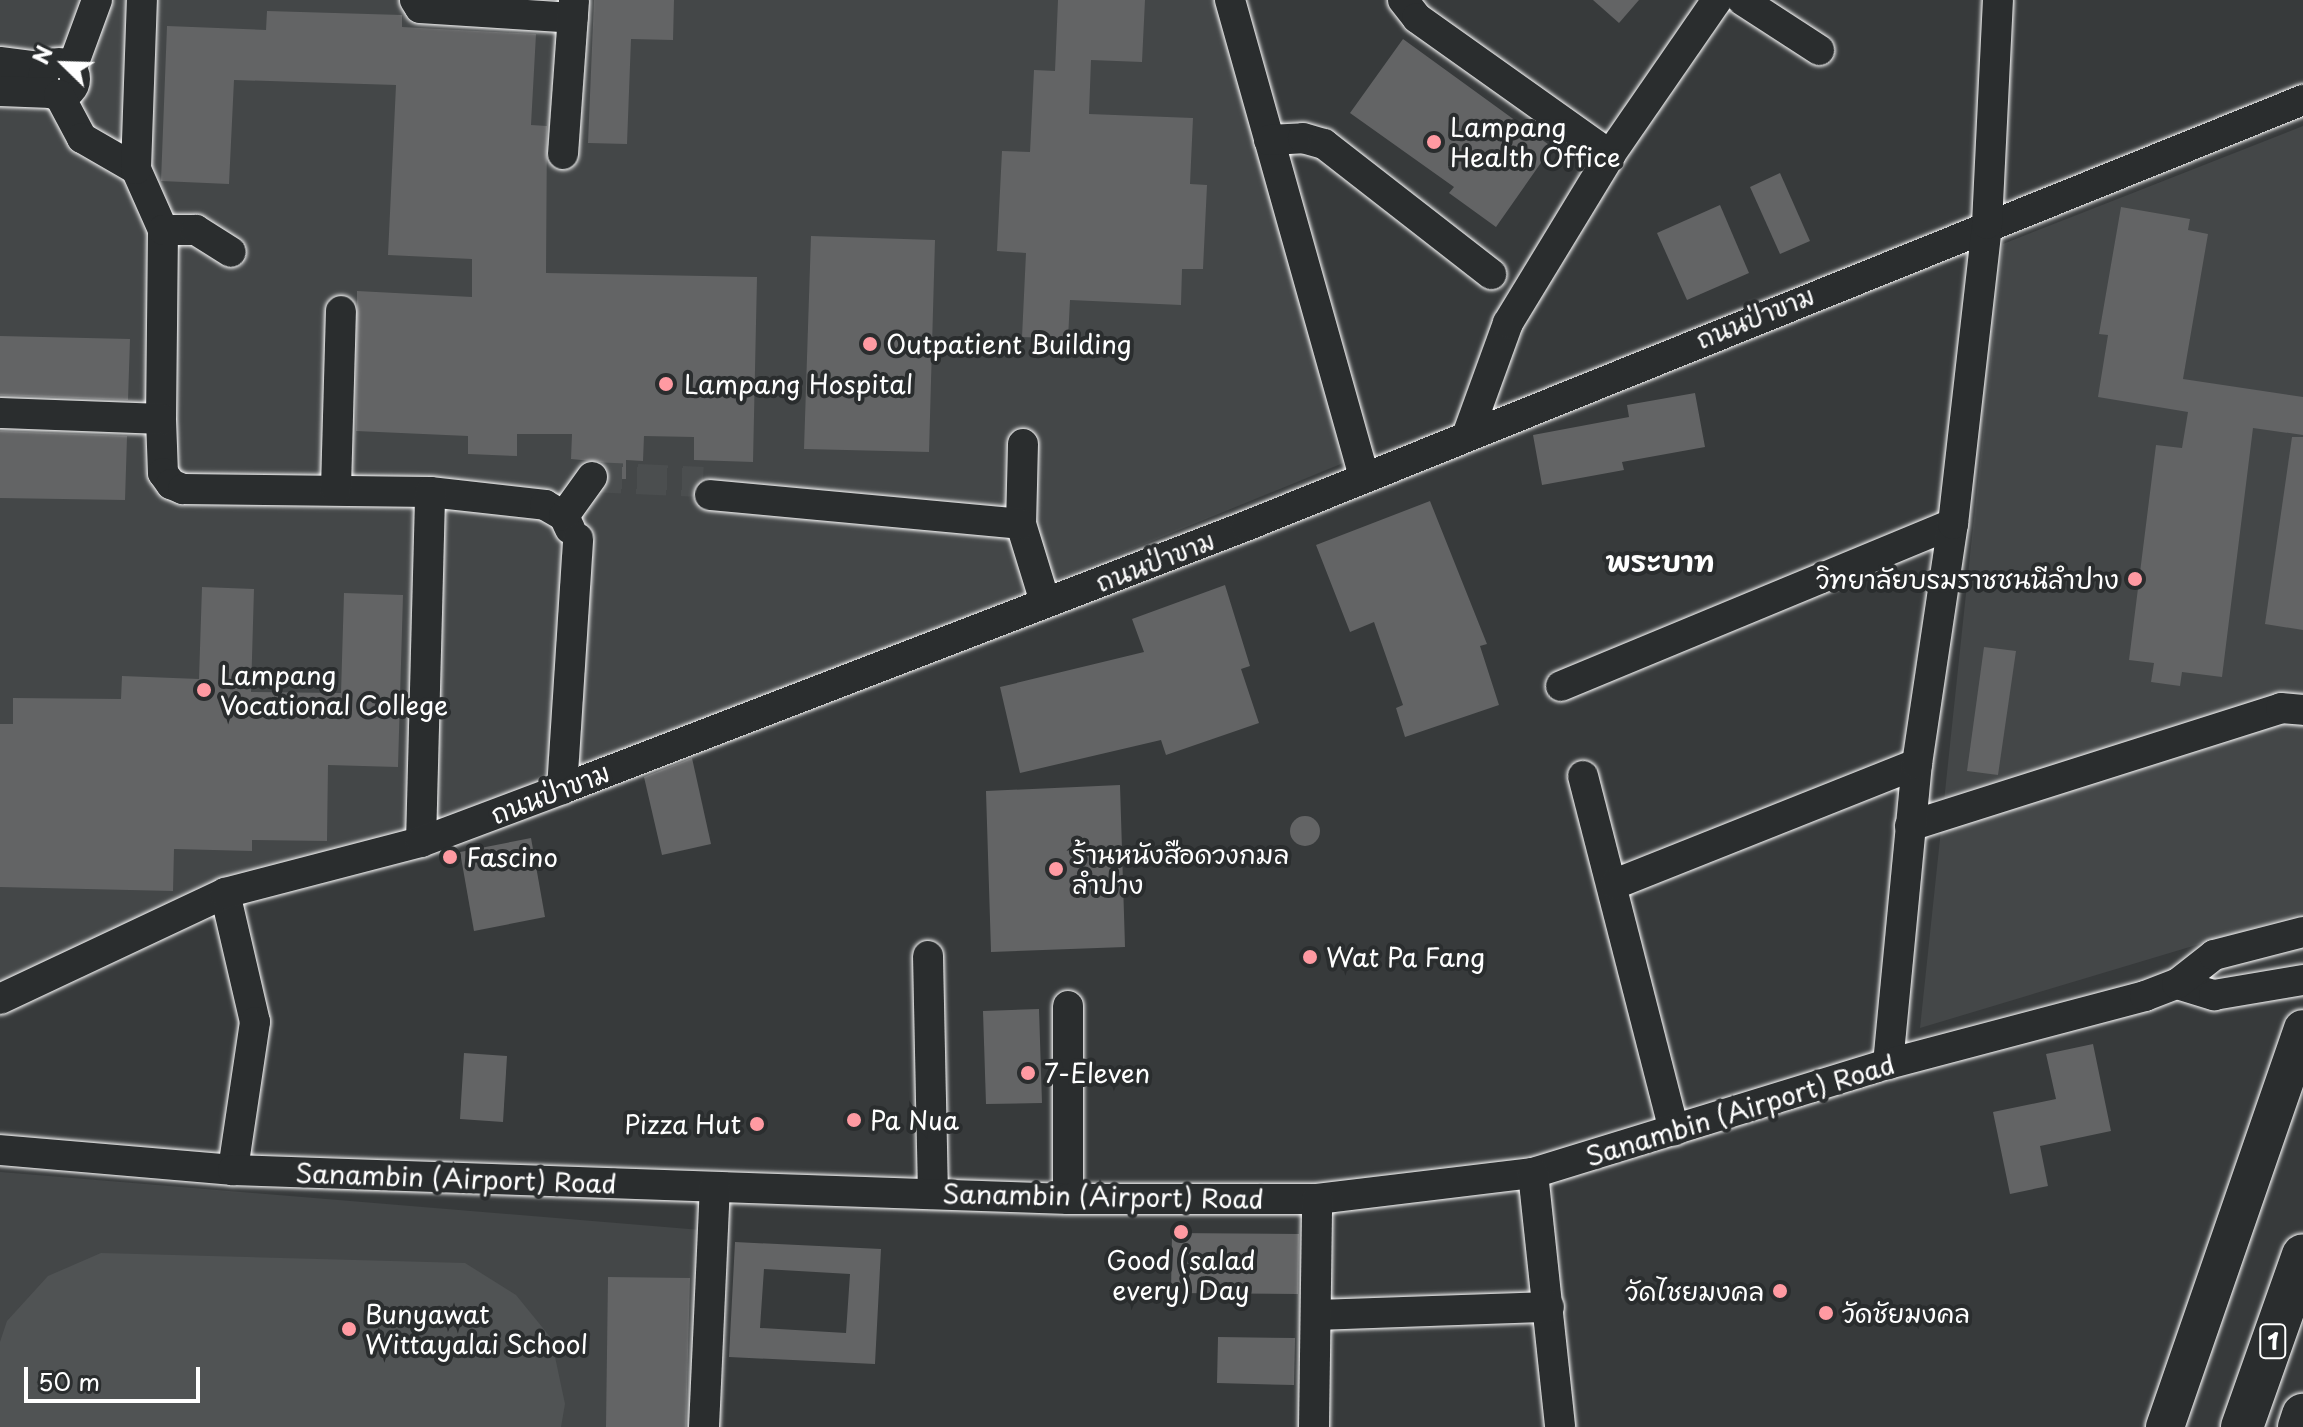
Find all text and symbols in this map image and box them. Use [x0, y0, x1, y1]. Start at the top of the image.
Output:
north arrow [24, 24, 104, 104]
text: N [23, 40, 60, 69]
place label: Lampang Health Office [1450, 111, 1619, 172]
marker: Lampang Health Office [1425, 133, 1443, 151]
street label: ถนนป่าขาม [1691, 279, 1819, 355]
place label: Outpatient Building [886, 328, 1132, 360]
marker: Outpatient Building [861, 335, 879, 353]
place label: Lampang Hospital [684, 368, 913, 400]
marker: Lampang Hospital [655, 373, 677, 395]
street label: ถนนป่าขาม [1091, 524, 1219, 598]
district label: พระบาท [1605, 544, 1715, 578]
place label: วิทยาลัยบรมราชชนนีลำปาง [1816, 563, 2119, 595]
marker: วิทยาลัยบรมราชชนนีลำปาง [2126, 570, 2144, 588]
place label: Lampang Vocational College [220, 659, 447, 720]
marker: Lampang Vocational College [195, 681, 213, 699]
street label: ถนนป่าขาม [486, 756, 614, 830]
place label: ร้านหนังสือดวงกมล ลำปาง [1072, 838, 1289, 900]
place label: Fascino [466, 841, 558, 873]
marker: Fascino [441, 848, 459, 866]
marker: ร้านหนังสือดวงกมล ลำปาง [1047, 860, 1065, 878]
place label: Wat Pa Fang [1326, 941, 1485, 973]
marker: Wat Pa Fang [1301, 948, 1319, 966]
street label: Sanambin (Airport) Road [1581, 1048, 1899, 1172]
place label: 7-Eleven [1044, 1057, 1150, 1089]
marker: 7-Eleven [1019, 1064, 1037, 1082]
place label: Pa Nua [870, 1104, 960, 1136]
place label: Pizza Hut [623, 1108, 741, 1140]
marker: Pa Nua [845, 1111, 863, 1129]
marker: Pizza Hut [748, 1115, 766, 1133]
street label: Sanambin (Airport) Road [294, 1157, 618, 1199]
street label: Sanambin (Airport) Road [942, 1178, 1264, 1214]
marker: Good (salad every) Day [1172, 1223, 1190, 1241]
place label: Good (salad every) Day [1106, 1244, 1256, 1306]
place label: วัดไชยมงคล [1625, 1275, 1764, 1307]
marker: วัดไชยมงคล [1771, 1282, 1789, 1300]
place label: วัดชัยมงคล [1842, 1297, 1970, 1329]
place label: Bunyawat Wittayalai School [365, 1298, 589, 1360]
marker: วัดชัยมงคล [1817, 1304, 1835, 1322]
marker: Bunyawat Wittayalai School [340, 1320, 358, 1338]
road number: 1 [2259, 1321, 2287, 1361]
scale bar [28, 1351, 204, 1401]
text: 50 m [38, 1363, 100, 1399]

